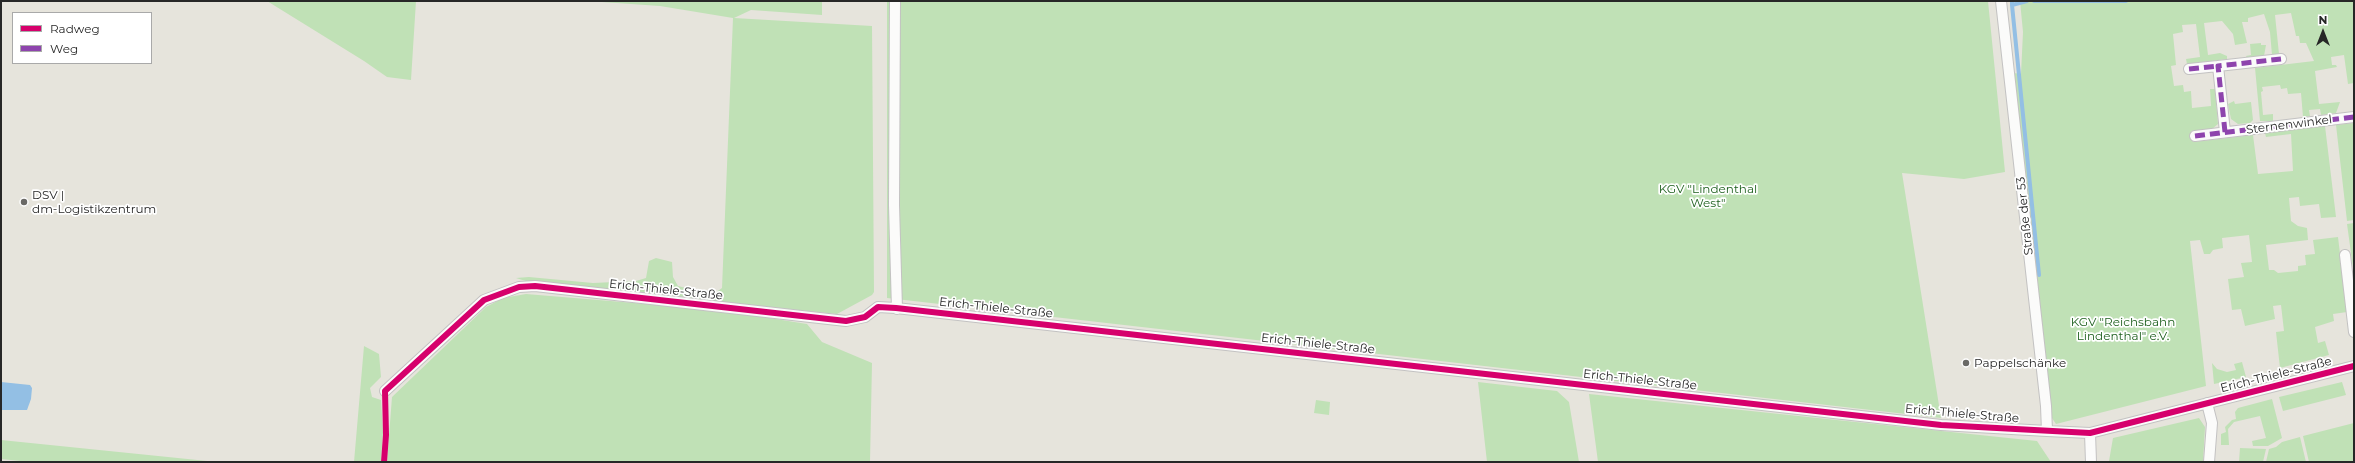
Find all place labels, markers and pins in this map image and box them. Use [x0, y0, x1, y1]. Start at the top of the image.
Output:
place label: DSV | dm-Logistikzentrum [32, 188, 156, 216]
marker: DSV | dm-Logistikzentrum [19, 197, 29, 207]
place label: Pappelschänke [1974, 356, 2066, 370]
marker: Pappelschänke [1961, 358, 1971, 368]

